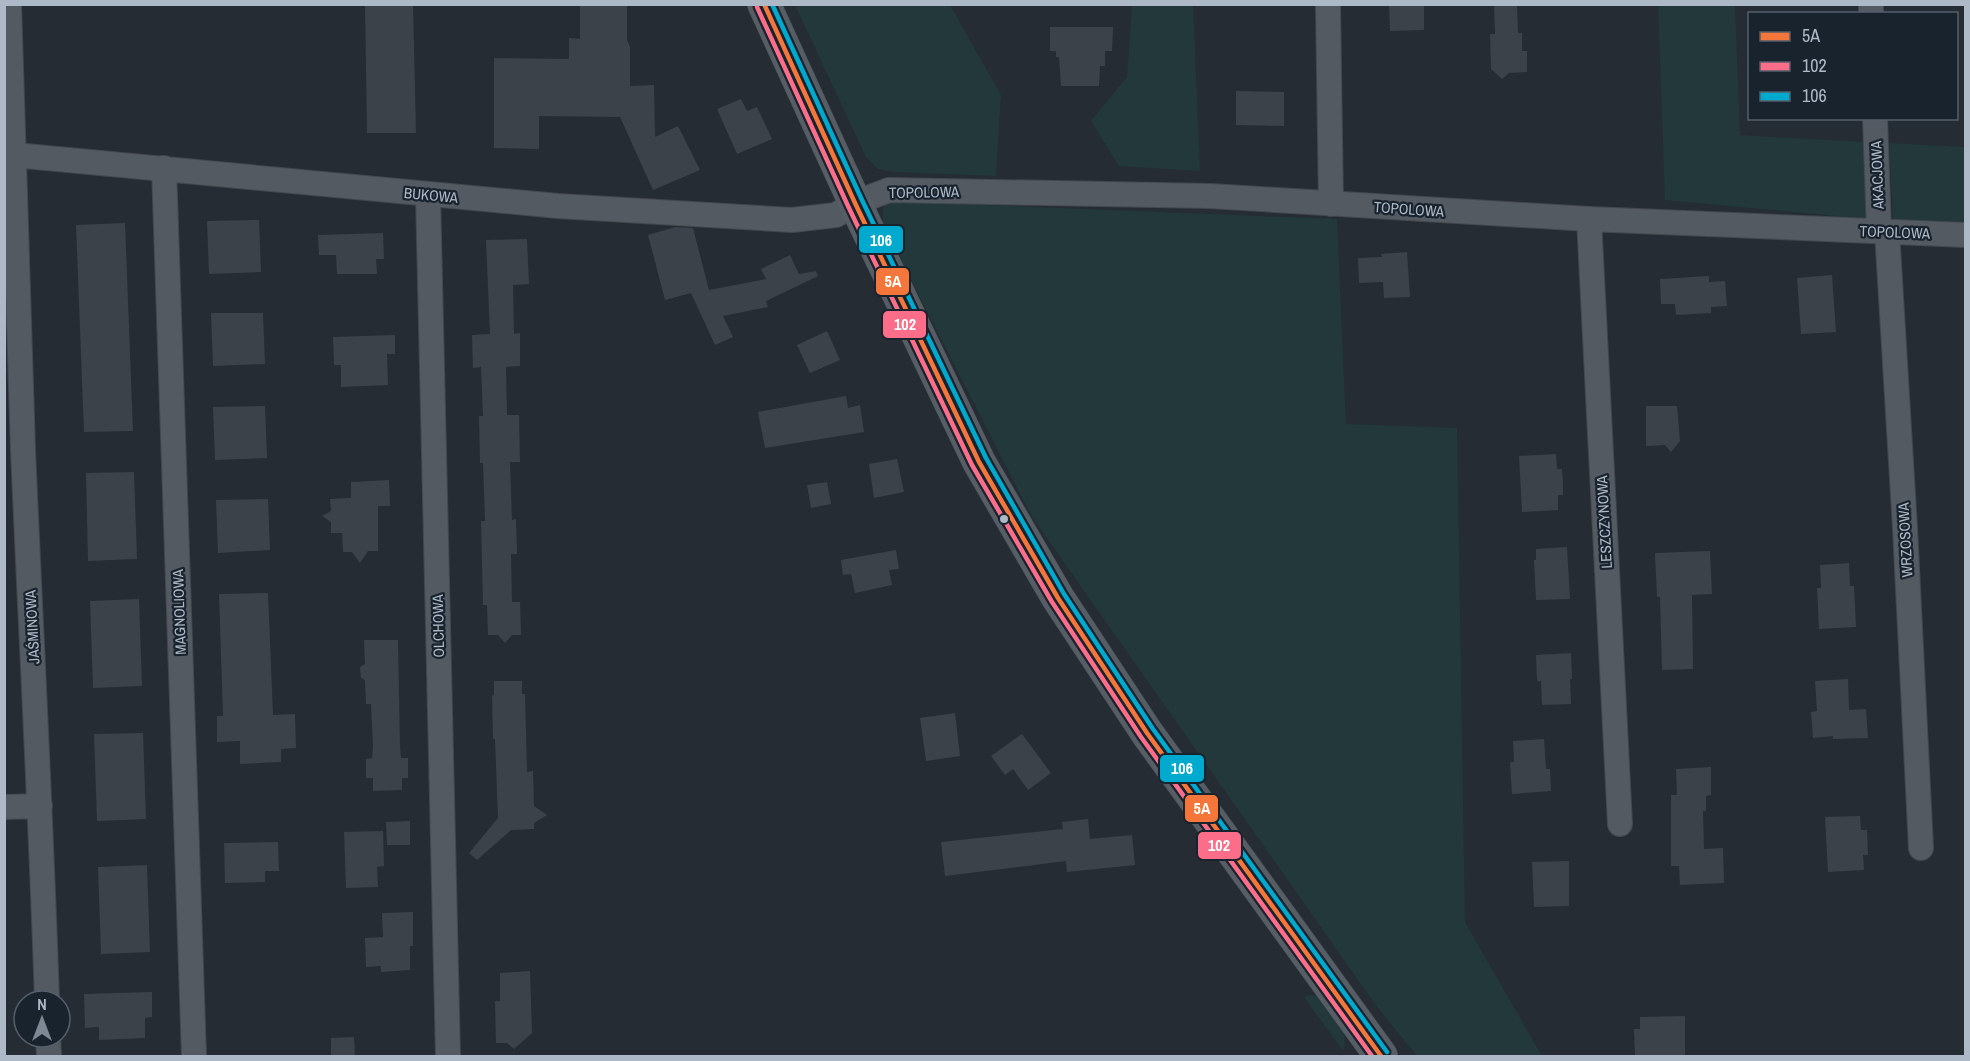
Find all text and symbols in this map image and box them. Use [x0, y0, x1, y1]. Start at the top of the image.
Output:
legend [1748, 12, 1958, 120]
text: 5A [1802, 23, 1820, 48]
text: 102 [1802, 53, 1827, 78]
text: 106 [1802, 83, 1827, 108]
street label: AKACJOWA [1865, 140, 1889, 211]
street label: TOPOLOWA [889, 181, 960, 203]
street label: BUKOWA [403, 182, 460, 208]
street label: TOPOLOWA [1373, 196, 1446, 222]
street label: TOPOLOWA [1859, 220, 1931, 244]
line badge: 106 [858, 225, 904, 254]
text: 106 [870, 229, 892, 251]
line badge: 5A [875, 267, 910, 296]
text: 5A [885, 270, 902, 292]
line badge: 102 [882, 310, 927, 339]
text: 102 [894, 313, 916, 335]
street label: LESZCZYNOWA [1591, 474, 1617, 569]
street label: WRZOSOWA [1893, 501, 1917, 578]
unlabelled marker [998, 513, 1010, 525]
street label: MAGNOLIOWA [167, 568, 191, 655]
street label: JAŚMINOWA [20, 589, 44, 665]
street label: OLCHOWA [427, 593, 449, 658]
line badge: 106 [1159, 754, 1205, 783]
text: 106 [1171, 757, 1193, 779]
line badge: 5A [1184, 794, 1219, 823]
text: 5A [1194, 797, 1211, 819]
line badge: 102 [1197, 831, 1242, 860]
text: 102 [1208, 834, 1230, 856]
north arrow [12, 989, 72, 1049]
text: N [37, 993, 47, 1015]

